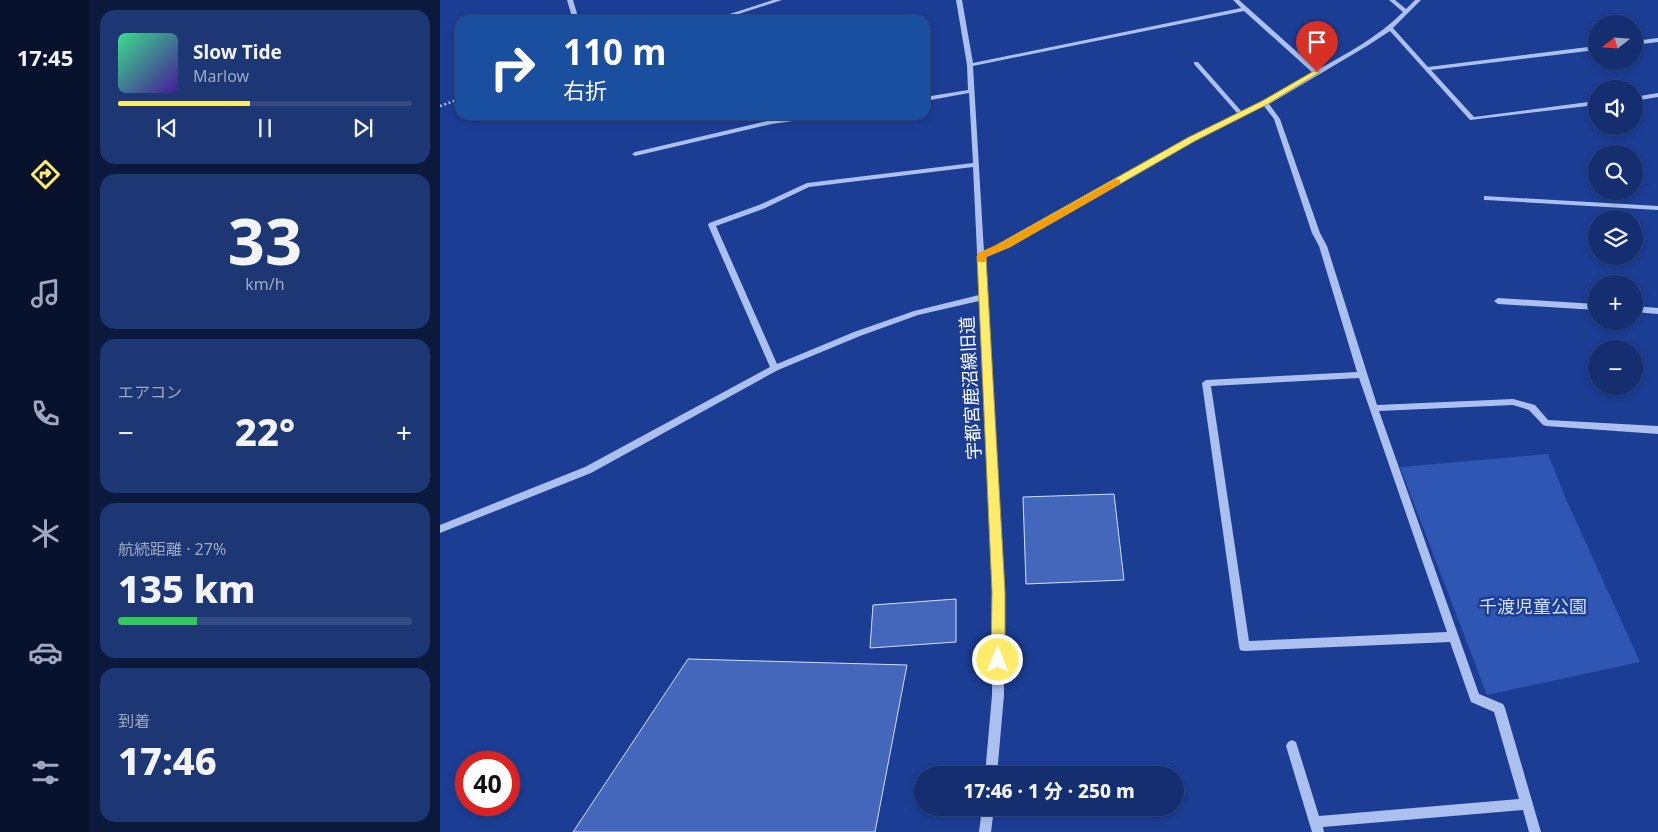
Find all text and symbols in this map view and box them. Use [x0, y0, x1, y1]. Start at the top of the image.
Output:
north arrow [1588, 15, 1642, 70]
map controls [1588, 15, 1643, 395]
pin [1296, 21, 1338, 72]
text: 110 m [563, 28, 666, 75]
icon: arrive [1303, 28, 1331, 56]
icon: right [480, 35, 545, 100]
text: Slow Tide [193, 39, 282, 65]
text: 17:45 [17, 42, 73, 72]
text: Marlow [193, 65, 249, 87]
text: 右折 [563, 75, 607, 105]
button: sound [1588, 80, 1643, 135]
icon: previous [153, 114, 181, 142]
icon: pause [251, 114, 279, 142]
icon: next [349, 114, 377, 142]
button: search [1588, 145, 1643, 200]
icon: directions [28, 157, 63, 192]
text: 33 [228, 196, 302, 284]
button: layers [1588, 210, 1643, 265]
text: km/h [245, 273, 285, 295]
button: + [1588, 275, 1643, 330]
icon: music [28, 276, 63, 311]
street label: 宇都宮鹿沼線旧道 [954, 315, 986, 461]
button: − [1588, 340, 1643, 395]
text: エアコン [118, 381, 182, 403]
icon: phone [28, 396, 63, 431]
text: 22° [235, 405, 295, 457]
text: − [118, 413, 134, 451]
text: + [396, 413, 412, 451]
icon: climate [28, 516, 63, 551]
text: 航続距離 · 27% [118, 538, 226, 560]
text: 135 km [118, 562, 256, 614]
park label: 千渡児童公園 [1479, 594, 1587, 618]
position arrow [971, 633, 1023, 685]
icon: car [28, 635, 63, 670]
text: 到着 [118, 710, 150, 732]
text: 17:46 [118, 734, 217, 786]
speed limit sign: 40 [455, 751, 520, 816]
icon: filters [28, 755, 63, 790]
text: 17:46 · 1 分 · 250 m [963, 778, 1135, 804]

